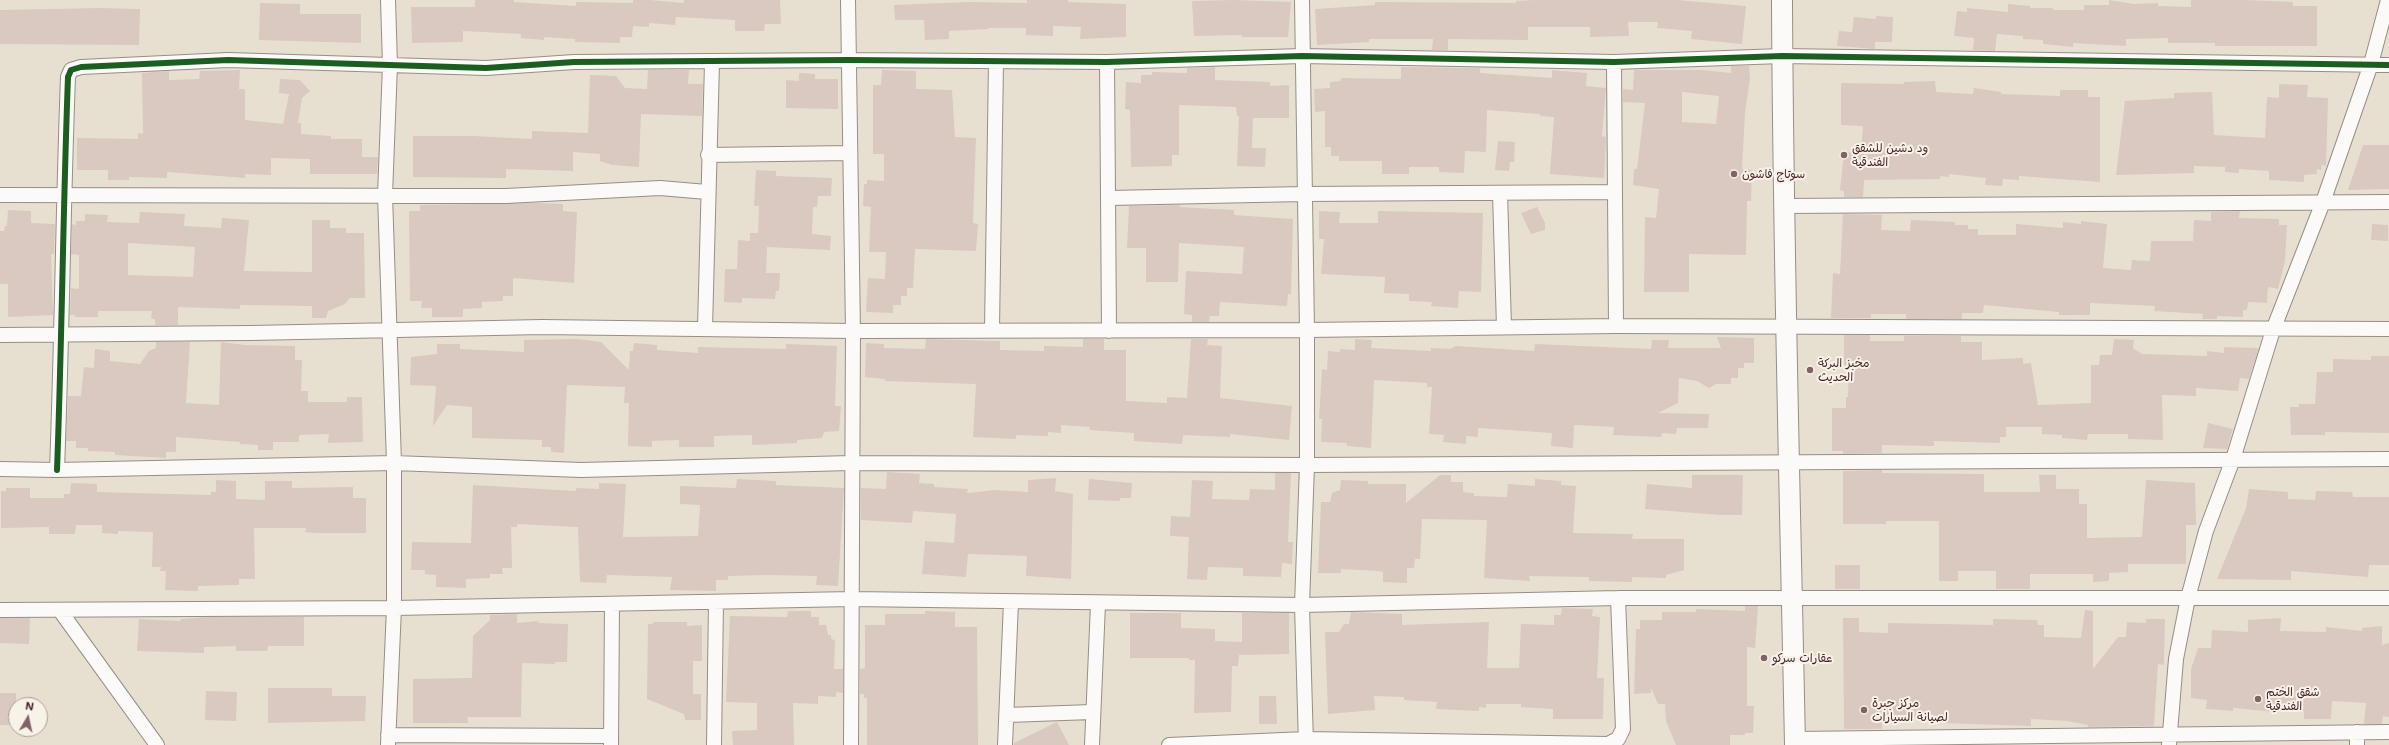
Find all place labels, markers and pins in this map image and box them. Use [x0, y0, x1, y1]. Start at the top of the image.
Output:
place label: ود دشين للشقق الفندقية [1852, 141, 1928, 169]
marker: ود دشين للشقق الفندقية [1839, 150, 1849, 160]
place label: سوتاج فاشون [1742, 167, 1805, 181]
marker: سوتاج فاشون [1729, 169, 1739, 179]
place label: مخبز البركة الحديث [1818, 356, 1870, 384]
marker: مخبز البركة الحديث [1805, 365, 1815, 375]
place label: عقارات سركو [1772, 651, 1832, 665]
marker: عقارات سركو [1759, 653, 1769, 663]
place label: شقق الختم الفندقية [2266, 685, 2320, 713]
marker: شقق الختم الفندقية [2253, 694, 2263, 704]
place label: مركز جبرة لصيانة السيارات [1872, 696, 1948, 724]
marker: مركز جبرة لصيانة السيارات [1859, 705, 1869, 715]

